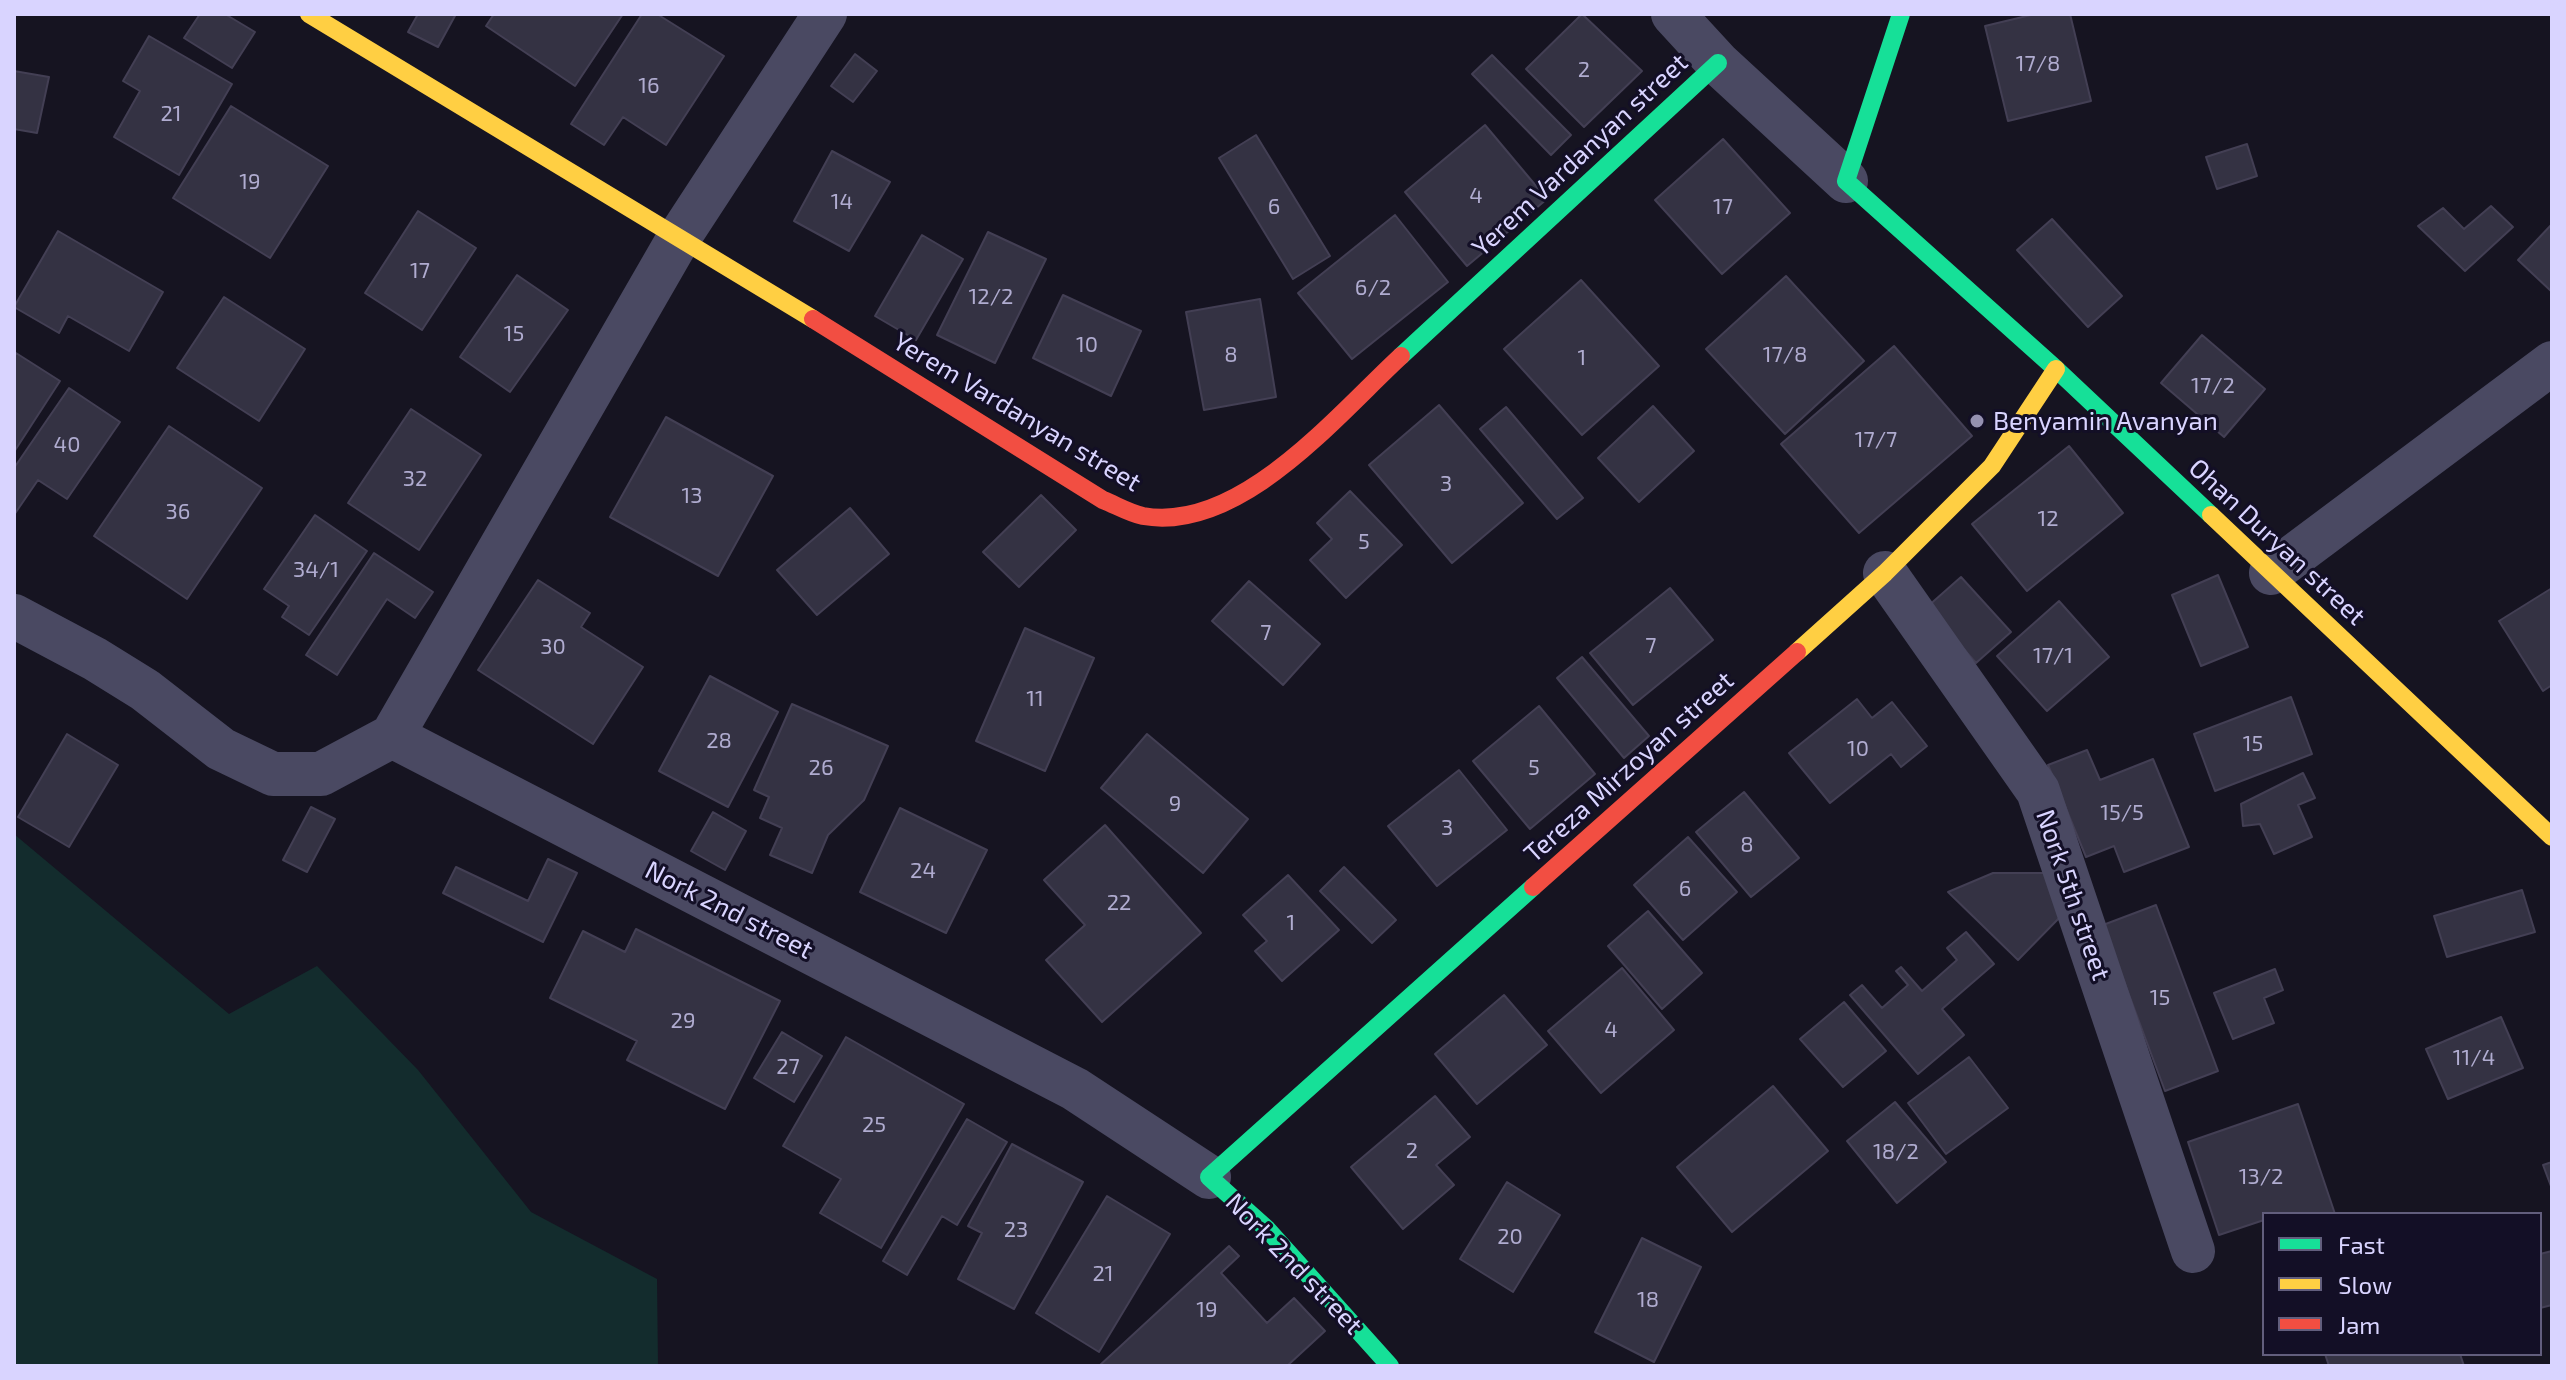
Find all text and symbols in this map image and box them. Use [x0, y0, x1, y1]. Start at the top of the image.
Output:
street label: Yerem Vardanyan street [1466, 47, 1694, 263]
house number: 17/8 [2016, 51, 2060, 77]
house number: 2 [1578, 57, 1590, 83]
house number: 16 [638, 73, 660, 99]
house number: 21 [160, 101, 182, 127]
house number: 19 [239, 169, 261, 195]
house number: 4 [1469, 183, 1483, 209]
house number: 14 [831, 189, 853, 215]
house number: 6 [1268, 194, 1280, 220]
house number: 17 [1713, 194, 1733, 220]
house number: 17 [410, 258, 430, 284]
house number: 6/2 [1355, 275, 1391, 301]
house number: 12/2 [969, 284, 1013, 310]
house number: 15 [504, 321, 524, 347]
street label: Yerem Vardanyan street [888, 326, 1146, 498]
house number: 10 [1076, 332, 1098, 358]
house number: 8 [1224, 342, 1238, 368]
house number: 17/8 [1763, 342, 1807, 368]
house number: 1 [1578, 345, 1586, 371]
house number: 17/2 [2191, 373, 2235, 399]
place label: Benyamin Avanyan [1993, 405, 2218, 437]
marker: Benyamin Avanyan [1968, 412, 1986, 430]
house number: 17/7 [1855, 427, 1897, 453]
house number: 40 [54, 432, 80, 458]
street label: Ohan Duryan street [2182, 452, 2372, 632]
house number: 32 [403, 466, 427, 492]
house number: 3 [1440, 471, 1452, 497]
house number: 13 [682, 483, 702, 509]
house number: 36 [166, 499, 190, 525]
house number: 12 [2037, 506, 2059, 532]
house number: 5 [1358, 529, 1370, 555]
house number: 34/1 [293, 557, 339, 583]
house number: 7 [1260, 620, 1272, 646]
house number: 7 [1645, 633, 1657, 659]
house number: 30 [540, 634, 566, 660]
house number: 17/1 [2033, 643, 2073, 669]
street label: Tereza Mirzoyan street [1518, 665, 1740, 869]
house number: 11 [1026, 686, 1044, 712]
house number: 28 [706, 728, 732, 754]
house number: 15 [2243, 731, 2263, 757]
house number: 10 [1847, 736, 1869, 762]
house number: 26 [809, 755, 833, 781]
house number: 5 [1528, 755, 1540, 781]
house number: 9 [1169, 791, 1181, 817]
house number: 15/5 [2100, 800, 2144, 826]
street label: Nork 5th street [2029, 806, 2117, 984]
house number: 3 [1441, 815, 1453, 841]
house number: 8 [1740, 832, 1754, 858]
street label: Nork 2nd street [640, 854, 818, 966]
house number: 24 [910, 858, 936, 884]
house number: 6 [1679, 876, 1691, 902]
house number: 22 [1107, 890, 1131, 916]
house number: 1 [1287, 910, 1295, 936]
house number: 15 [2150, 985, 2170, 1011]
house number: 29 [671, 1008, 695, 1034]
house number: 4 [1604, 1017, 1618, 1043]
house number: 11/4 [2453, 1045, 2495, 1071]
house number: 27 [776, 1054, 800, 1080]
house number: 25 [862, 1112, 886, 1138]
house number: 2 [1406, 1138, 1418, 1164]
house number: 18/2 [1873, 1139, 1919, 1165]
house number: 13/2 [2239, 1164, 2283, 1190]
street label: Nork 2nd street [1219, 1187, 1369, 1341]
legend [2262, 1212, 2542, 1356]
house number: 23 [1004, 1217, 1028, 1243]
house number: 20 [1497, 1224, 1523, 1250]
text: Fast [2338, 1230, 2385, 1259]
house number: 21 [1092, 1261, 1114, 1287]
text: Slow [2338, 1270, 2392, 1299]
house number: 18 [1637, 1287, 1659, 1313]
house number: 19 [1196, 1297, 1218, 1323]
text: Jam [2338, 1310, 2380, 1339]

